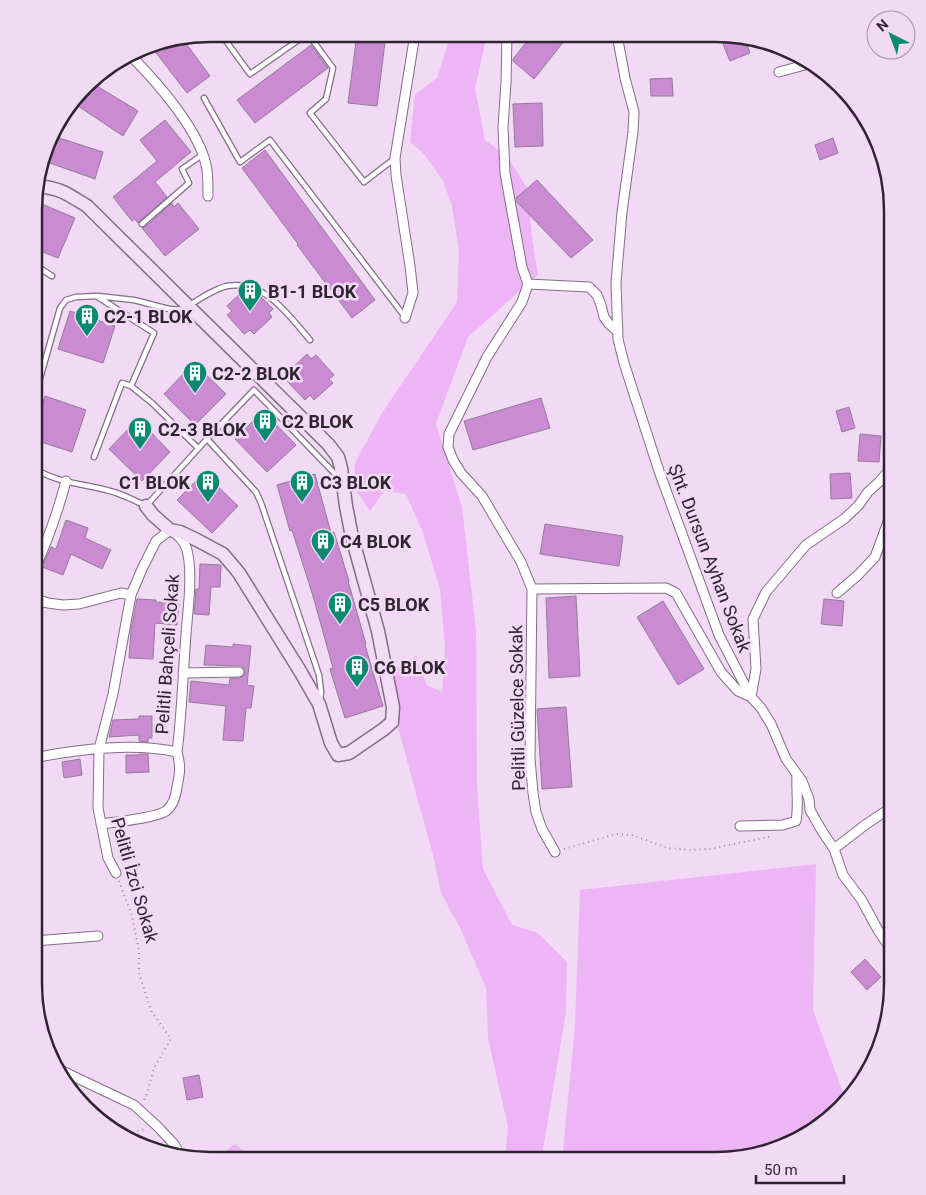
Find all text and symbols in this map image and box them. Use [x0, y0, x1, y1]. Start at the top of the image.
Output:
north arrow [866, 10, 916, 60]
text: N [873, 16, 891, 35]
building icon: B1-1 BLOK [237, 278, 263, 312]
place label: B1-1 BLOK [268, 281, 357, 302]
building icon: C2-1 BLOK [74, 303, 100, 337]
place label: C2-1 BLOK [104, 306, 193, 327]
building icon: C2-2 BLOK [182, 360, 208, 394]
place label: C2-2 BLOK [212, 363, 301, 384]
building icon: C2 BLOK [252, 408, 278, 442]
place label: C2 BLOK [282, 411, 354, 432]
building icon: C2-3 BLOK [127, 416, 153, 450]
place label: C2-3 BLOK [158, 419, 247, 440]
street label: Şht. Dursun Ayhan Sokak [664, 461, 756, 656]
building icon: C1 BLOK [195, 469, 221, 503]
building icon: C3 BLOK [289, 469, 315, 503]
place label: C1 BLOK [119, 472, 191, 493]
place label: C3 BLOK [320, 472, 392, 493]
building icon: C4 BLOK [310, 528, 336, 562]
place label: C4 BLOK [340, 531, 412, 552]
street label: Pelitli Bahçeli Sokak [151, 572, 183, 735]
building icon: C5 BLOK [327, 591, 353, 625]
place label: C5 BLOK [358, 594, 430, 615]
street label: Pelitli Güzelce Sokak [505, 624, 529, 791]
building icon: C6 BLOK [344, 654, 370, 688]
place label: C6 BLOK [374, 657, 446, 678]
street label: Pelitli İzci Sokak [107, 815, 163, 946]
scale bar [756, 1152, 844, 1184]
text: 50 m [764, 1161, 798, 1179]

